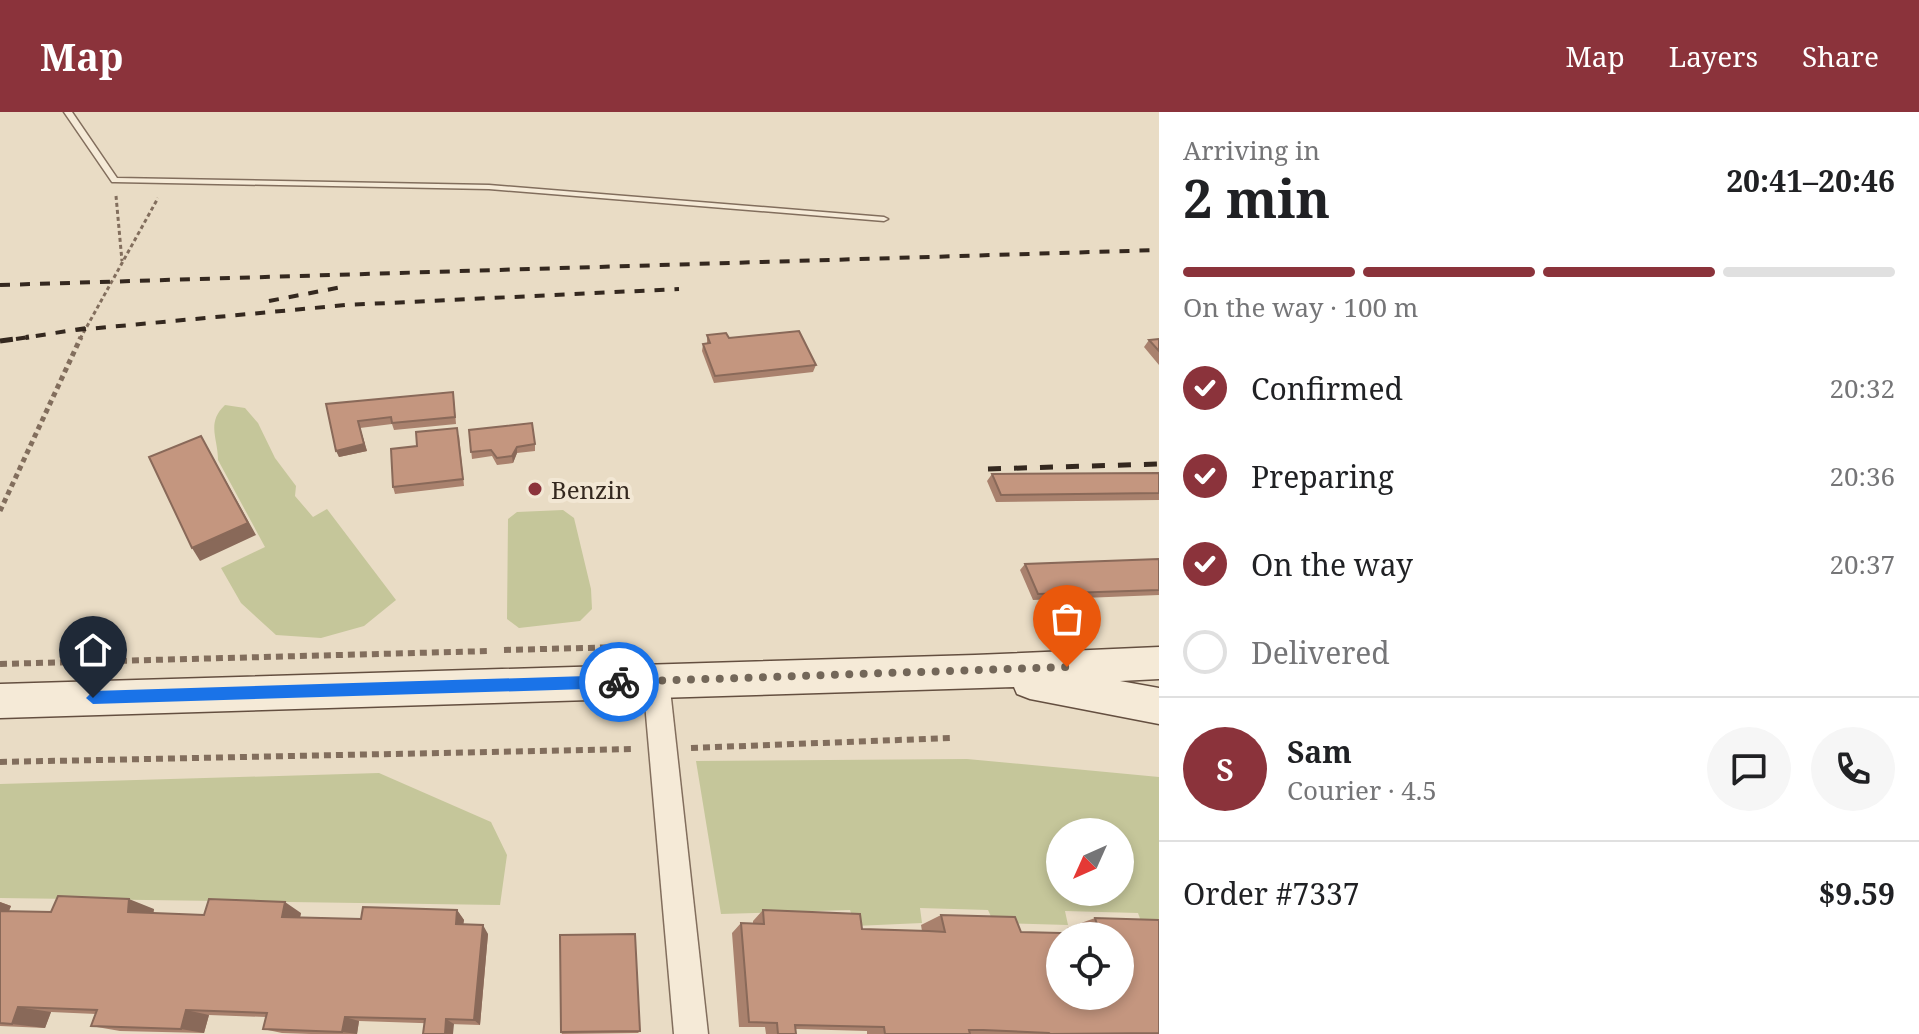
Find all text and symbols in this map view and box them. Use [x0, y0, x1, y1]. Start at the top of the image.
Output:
text: Map [40, 30, 124, 82]
text: Map [1566, 37, 1625, 75]
text: Layers [1669, 37, 1758, 75]
text: Share [1802, 37, 1879, 75]
text: Arriving in [1183, 132, 1320, 168]
text: 20:41–20:46 [1726, 160, 1895, 201]
text: 2 min [1183, 162, 1330, 233]
text: On the way · 100 m [1183, 289, 1418, 325]
icon: check [1183, 366, 1227, 410]
text: Confirmed [1251, 368, 1403, 409]
text: 20:32 [1829, 370, 1895, 406]
icon: check [1183, 454, 1227, 498]
text: Preparing [1251, 456, 1394, 497]
text: 20:36 [1829, 458, 1895, 494]
place label: Benzin [551, 473, 630, 506]
marker: Benzin [526, 480, 544, 498]
icon: check [1183, 542, 1227, 586]
text: On the way [1251, 544, 1413, 585]
text: 20:37 [1829, 546, 1895, 582]
pin [1033, 585, 1101, 667]
icon: bag [1045, 597, 1089, 641]
pin [59, 616, 127, 698]
icon: home [71, 628, 115, 672]
text: Delivered [1251, 632, 1390, 673]
courier [579, 642, 659, 722]
icon: bike [597, 660, 641, 704]
button: chat [1707, 727, 1791, 811]
button: phone [1811, 727, 1895, 811]
text: Sam [1287, 731, 1352, 772]
text: S [1216, 749, 1234, 790]
text: Courier · 4.5 [1287, 772, 1437, 808]
north arrow [1046, 818, 1134, 906]
map controls [1046, 818, 1134, 1010]
text: Order #7337 [1183, 873, 1360, 914]
text: $9.59 [1818, 873, 1895, 914]
button: locate [1046, 922, 1134, 1010]

